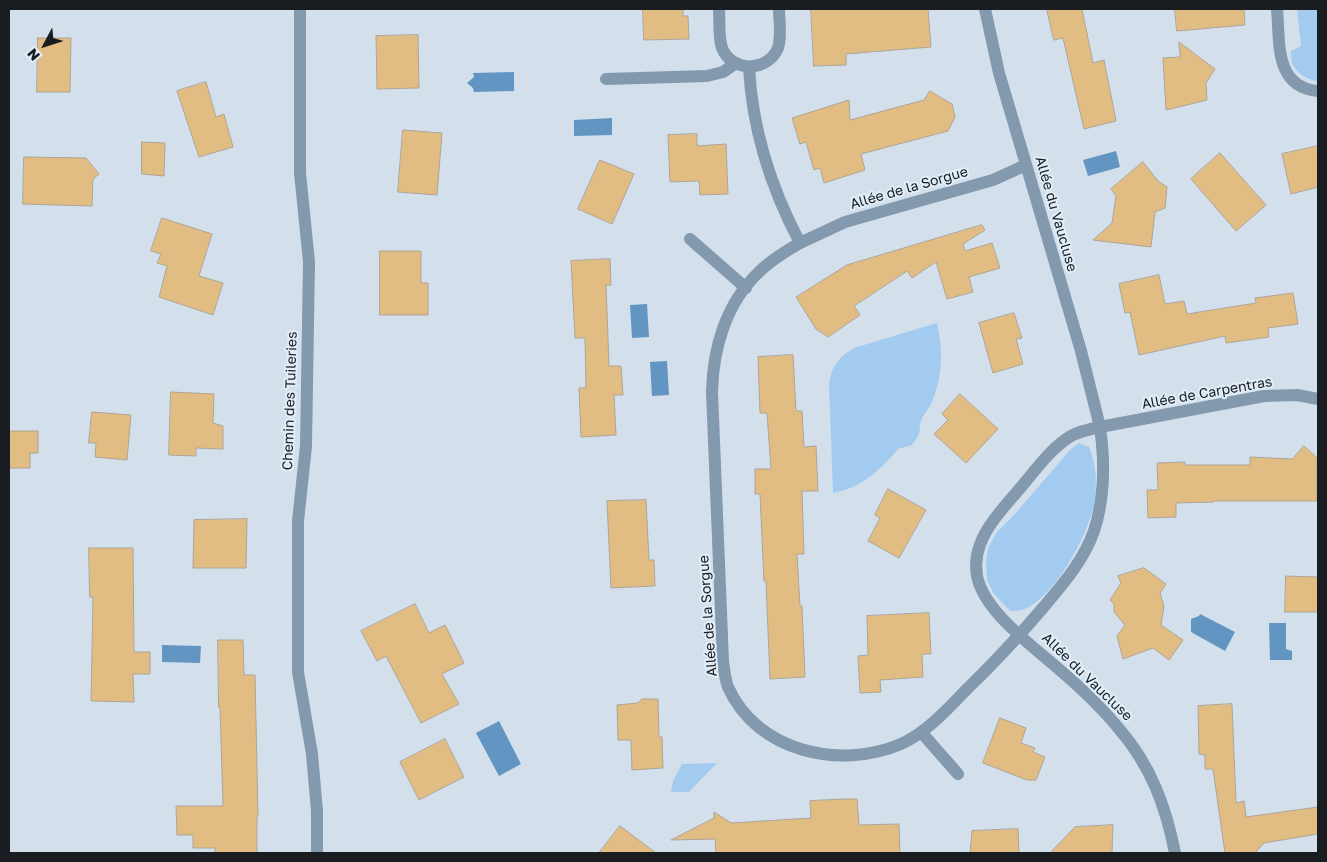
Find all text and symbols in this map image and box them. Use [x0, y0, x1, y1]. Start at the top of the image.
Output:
north arrow [20, 20, 70, 70]
text: N [23, 45, 43, 65]
street label: Allée du Vaucluse [1031, 154, 1081, 274]
street label: Allée de la Sorgue [848, 163, 970, 213]
street label: Chemin des Tuileries [279, 331, 301, 471]
street label: Allée de Carpentras [1140, 373, 1274, 413]
street label: Allée de la Sorgue [695, 555, 721, 677]
street label: Allée du Vaucluse [1038, 630, 1136, 724]

